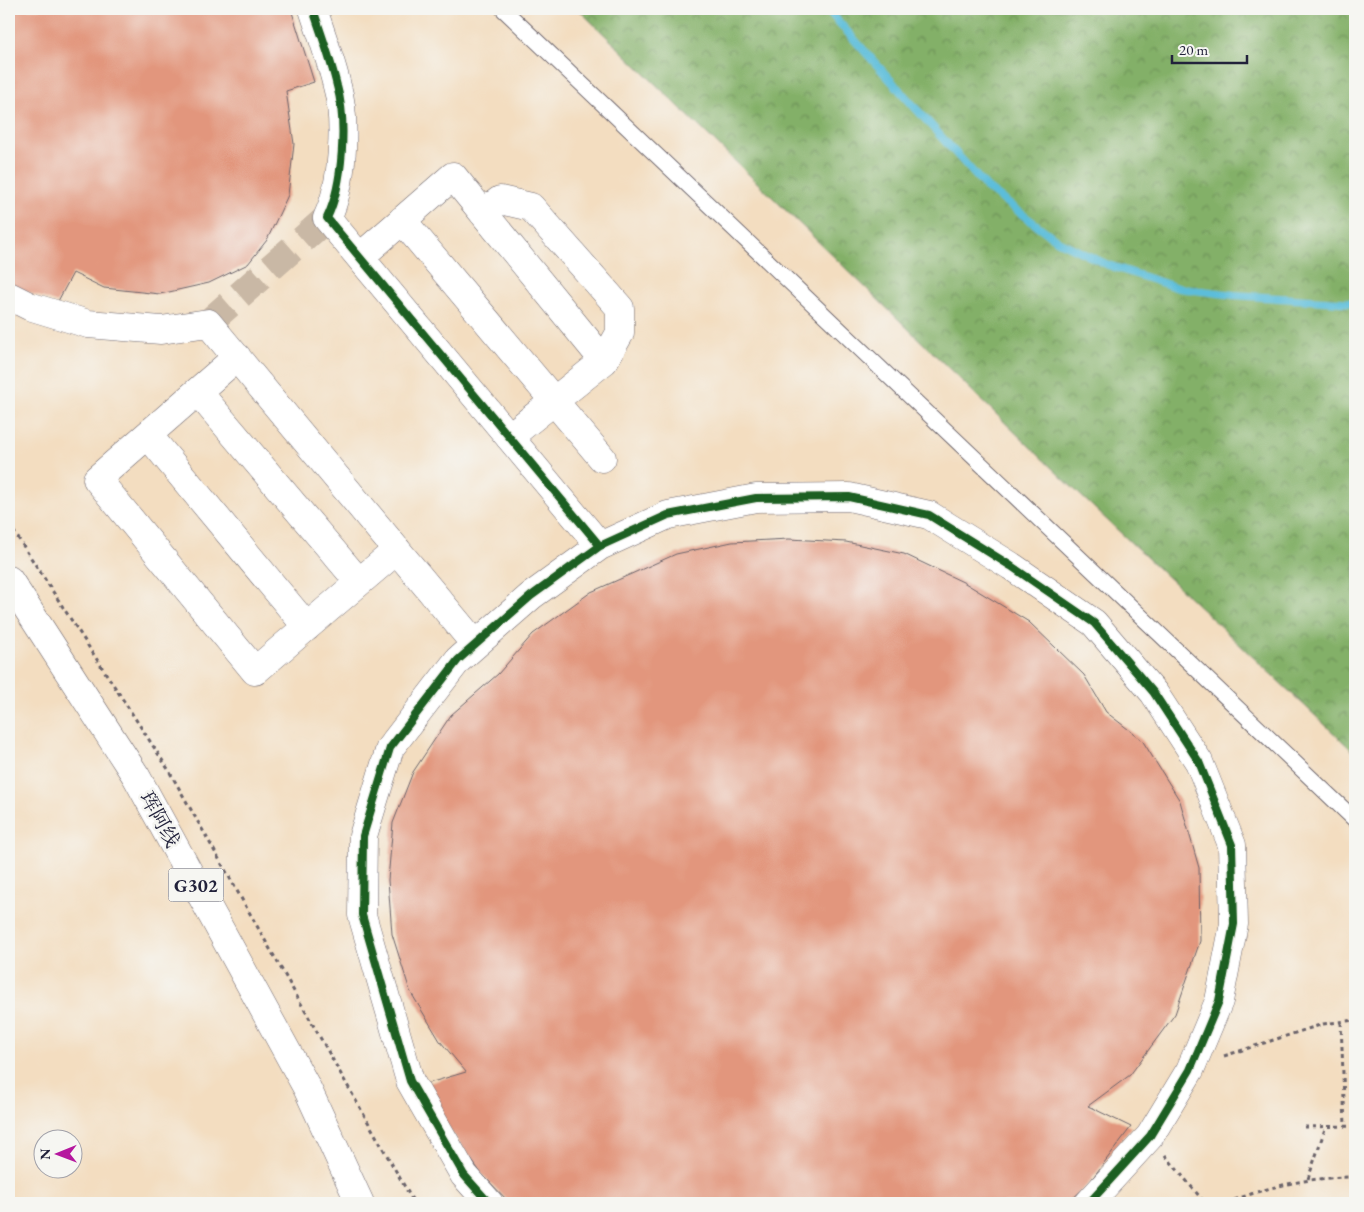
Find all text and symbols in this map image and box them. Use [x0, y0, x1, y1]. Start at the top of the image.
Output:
scale bar [1172, 32, 1246, 64]
text: 20 m [1179, 40, 1208, 59]
street label: 珲阿线 [134, 786, 186, 852]
road number: G302 [168, 868, 224, 902]
north arrow [32, 1130, 82, 1180]
text: N [36, 1148, 54, 1160]

